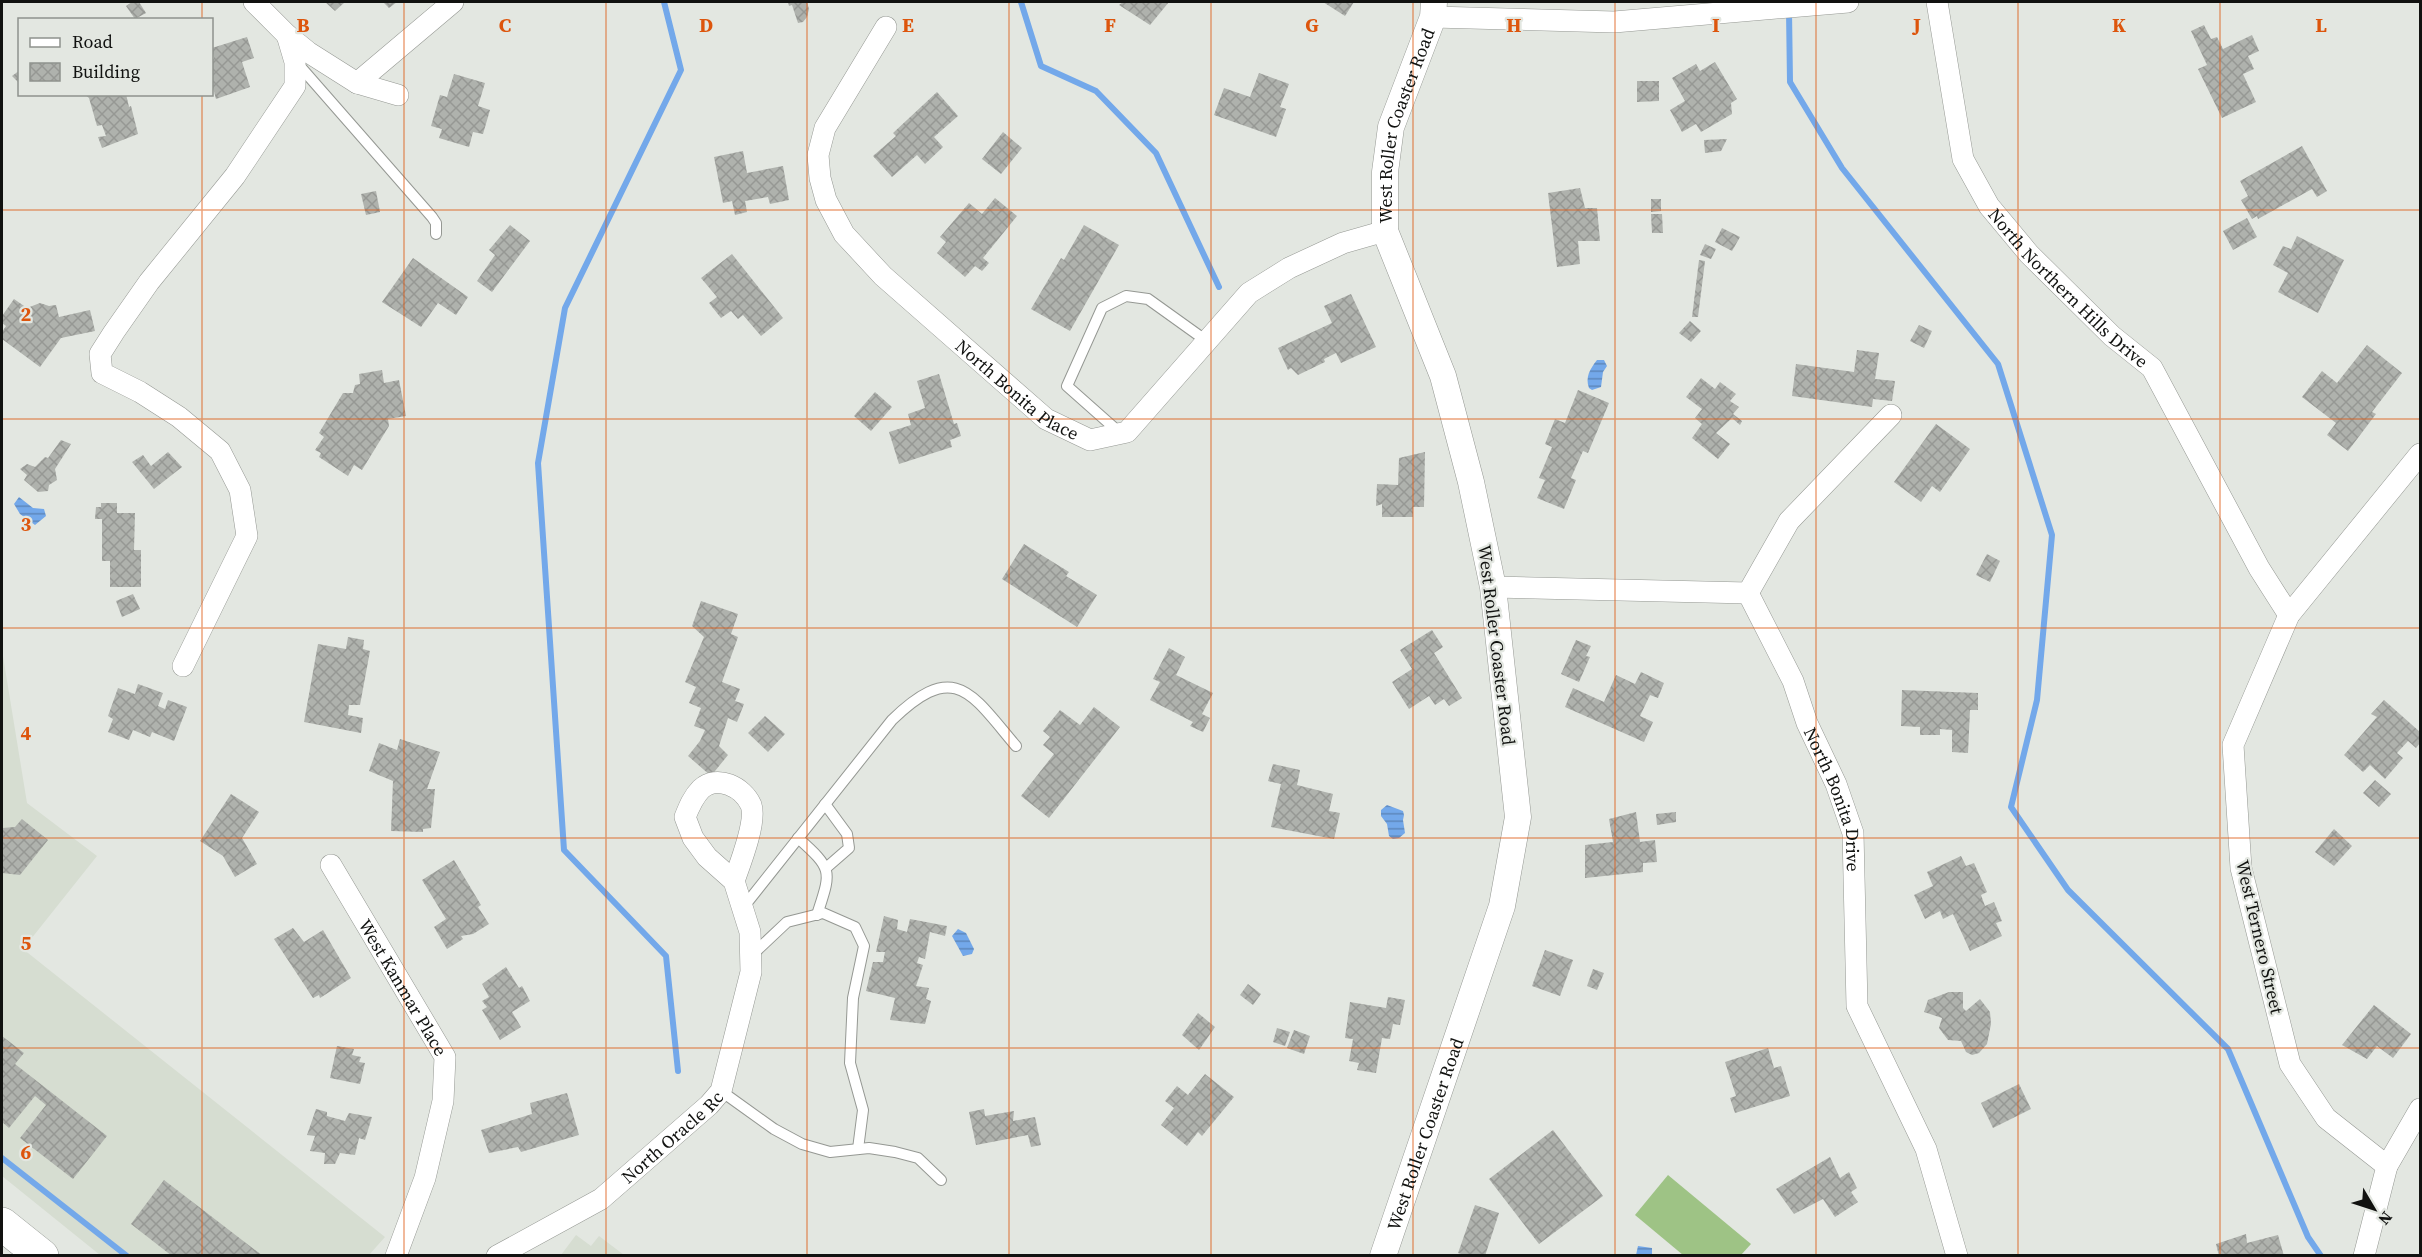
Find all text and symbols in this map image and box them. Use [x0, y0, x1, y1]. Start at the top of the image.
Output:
text: B [296, 11, 310, 39]
text: C [499, 11, 511, 39]
text: D [699, 11, 713, 39]
text: E [902, 11, 914, 39]
text: F [1104, 11, 1116, 39]
text: G [1305, 11, 1319, 39]
text: H [1506, 11, 1522, 39]
text: I [1712, 11, 1720, 39]
text: J [1911, 11, 1921, 39]
text: K [2112, 11, 2126, 39]
text: L [2315, 11, 2327, 39]
legend [18, 18, 213, 96]
street label: West Roller Coaster Road [1373, 24, 1440, 224]
text: Road [72, 29, 113, 54]
text: Building [72, 59, 140, 84]
street label: North Northern Hills Drive [1983, 202, 2154, 373]
text: 2 [21, 300, 32, 328]
street label: North Bonita Place [950, 333, 1083, 446]
text: 3 [21, 510, 32, 538]
street label: West Roller Coaster Road [1472, 543, 1522, 747]
text: 4 [21, 719, 32, 747]
street label: North Bonita Drive [1798, 723, 1866, 872]
street label: West Ternero Street [2230, 858, 2290, 1017]
street label: West Kanmar Place [353, 914, 454, 1060]
text: 5 [21, 929, 32, 957]
street label: West Roller Coaster Road [1380, 1034, 1469, 1234]
street label: North Oracle Rc [615, 1085, 729, 1189]
text: 6 [21, 1138, 32, 1166]
north arrow [2344, 1179, 2404, 1239]
text: N [2373, 1207, 2398, 1230]

